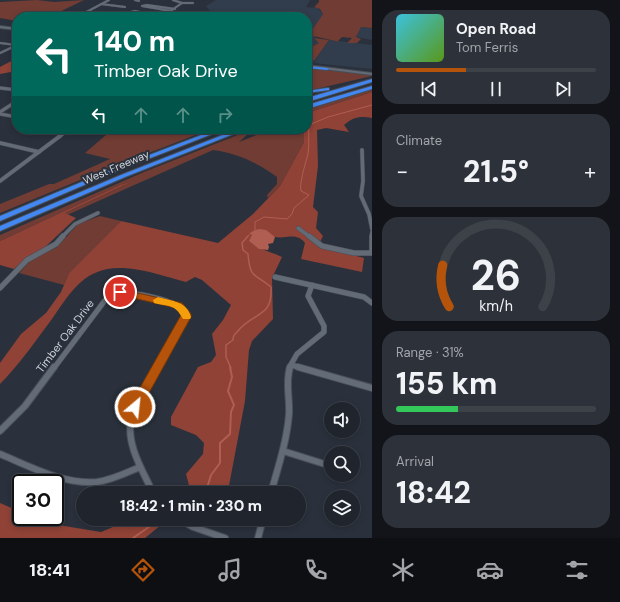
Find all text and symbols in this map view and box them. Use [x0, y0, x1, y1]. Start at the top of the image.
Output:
text: Open Road [456, 19, 536, 39]
text: 140 m [94, 23, 175, 60]
icon: left [28, 28, 80, 80]
text: Tom Ferris [456, 39, 518, 56]
text: Timber Oak Drive [94, 59, 238, 83]
icon: previous [418, 78, 440, 100]
icon: pause [485, 78, 507, 100]
icon: next [552, 78, 574, 100]
icon: left [88, 104, 110, 126]
icon: ahead [130, 104, 152, 126]
icon: ahead [172, 104, 194, 126]
icon: right [214, 104, 236, 126]
text: Climate [396, 132, 442, 149]
street label: West Freeway [81, 147, 151, 187]
text: 21.5° [463, 152, 529, 191]
text: − [396, 157, 408, 186]
text: + [584, 157, 596, 186]
text: 26 [471, 249, 521, 303]
pin [103, 275, 137, 309]
icon: arrive [109, 281, 131, 303]
street label: Timber Oak Drive [33, 297, 97, 375]
text: km/h [479, 297, 513, 315]
text: Range · 31% [396, 344, 464, 361]
text: 155 km [396, 364, 497, 403]
position arrow [114, 386, 156, 428]
map controls [324, 402, 360, 526]
button: sound [324, 402, 360, 438]
button: search [324, 446, 360, 482]
text: Arrival [396, 453, 434, 470]
text: 18:42 [396, 473, 471, 512]
speed limit sign: 30 [12, 474, 64, 526]
button: layers [324, 490, 360, 526]
text: 18:42 · 1 min · 230 m [120, 496, 262, 516]
icon: directions [129, 556, 157, 584]
icon: music [216, 556, 244, 584]
icon: phone [302, 556, 330, 584]
icon: climate [389, 556, 417, 584]
icon: car [476, 556, 504, 584]
icon: filters [563, 556, 591, 584]
text: 18:41 [29, 558, 70, 582]

